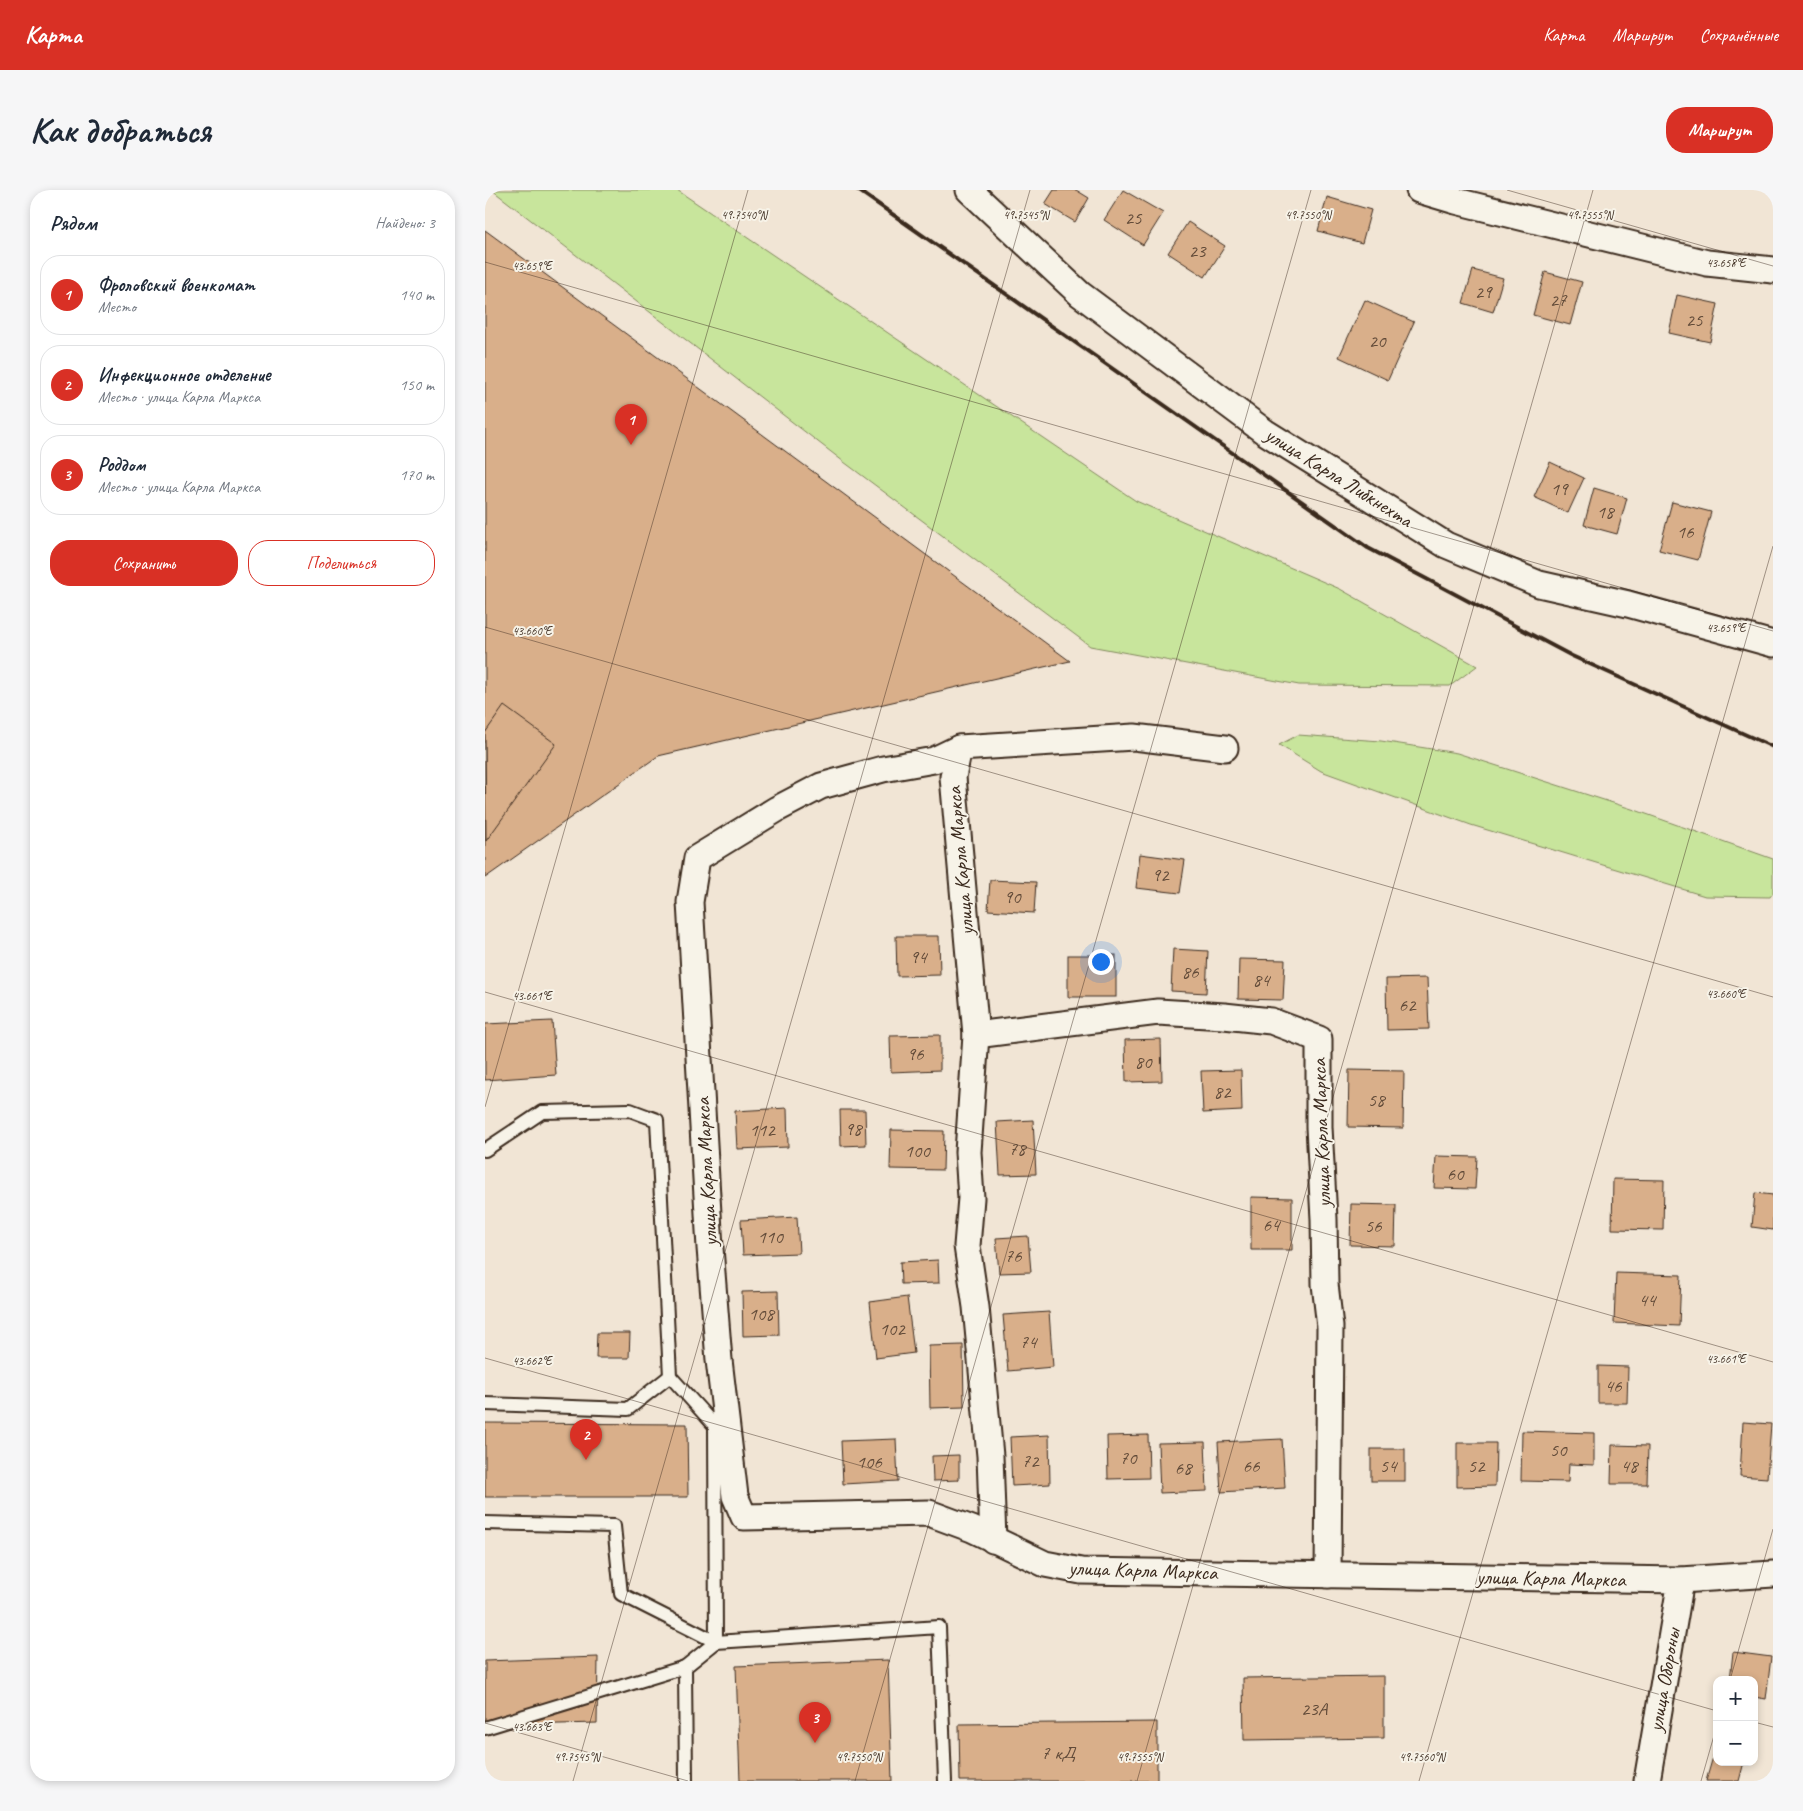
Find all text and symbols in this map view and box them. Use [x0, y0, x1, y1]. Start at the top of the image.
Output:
text: Карта [25, 20, 82, 50]
text: Карта [1543, 24, 1584, 46]
text: Маршрут [1612, 24, 1672, 46]
text: Сохранённые [1700, 24, 1778, 46]
button: Маршрут [1666, 107, 1773, 153]
text: Как добраться [30, 108, 211, 153]
house number: 25 [1124, 206, 1143, 230]
text: 49.7540°N [721, 207, 768, 223]
text: 49.7545°N [1003, 207, 1050, 223]
text: 49.7550°N [1285, 207, 1332, 223]
text: 49.7555°N [1567, 207, 1614, 223]
text: Рядом [50, 210, 97, 236]
text: Найдено: 3 [375, 213, 435, 233]
house number: 23 [1188, 239, 1207, 263]
text: 43.658°E [1706, 255, 1747, 271]
text: 43.659°E [512, 258, 553, 274]
text: Фроловский военкомат [98, 273, 255, 297]
house number: 29 [1474, 280, 1493, 304]
text: 1 [63, 285, 71, 305]
text: 140 m [400, 285, 434, 305]
house number: 27 [1549, 288, 1568, 312]
text: Место [98, 297, 136, 317]
house number: 25 [1685, 308, 1704, 332]
house number: 20 [1368, 329, 1387, 353]
text: Инфекционное отделение [98, 363, 270, 387]
text: 2 [63, 375, 71, 395]
text: 150 m [400, 375, 434, 395]
text: Место · улица Карла Маркса [98, 387, 260, 407]
pin: 1 [615, 404, 647, 445]
street label: улица Карла Либкнехта [1259, 420, 1419, 534]
text: Роддом [98, 453, 145, 477]
text: 3 [63, 465, 71, 485]
text: 170 m [400, 465, 434, 485]
text: Место · улица Карла Маркса [98, 477, 260, 497]
house number: 19 [1550, 477, 1569, 501]
house number: 18 [1596, 500, 1616, 524]
house number: 16 [1676, 520, 1695, 544]
button: Сохранить [50, 540, 238, 586]
button: Поделиться [248, 540, 435, 586]
text: 43.659°E [1706, 620, 1747, 636]
text: 43.660°E [512, 623, 553, 639]
street label: улица Карла Маркса [940, 784, 980, 938]
house number: 92 [1151, 863, 1170, 887]
house number: 90 [1003, 885, 1022, 909]
house number: 94 [909, 945, 929, 969]
your location [1088, 949, 1114, 975]
house number: 86 [1181, 960, 1200, 984]
house number: 84 [1252, 968, 1272, 992]
text: 43.660°E [1706, 986, 1747, 1002]
text: 43.661°E [512, 988, 553, 1004]
house number: 62 [1398, 993, 1417, 1017]
house number: 96 [906, 1042, 925, 1066]
house number: 80 [1134, 1050, 1153, 1074]
street label: улица Карла Маркса [1305, 1056, 1337, 1210]
house number: 82 [1213, 1080, 1232, 1104]
house number: 58 [1367, 1088, 1387, 1112]
street label: улица Карла Маркса [689, 1095, 723, 1249]
house number: 98 [844, 1117, 864, 1141]
house number: 112 [749, 1118, 776, 1142]
house number: 78 [1008, 1137, 1028, 1161]
house number: 100 [904, 1139, 931, 1163]
house number: 60 [1446, 1162, 1465, 1186]
house number: 64 [1262, 1213, 1282, 1237]
house number: 56 [1364, 1214, 1383, 1238]
house number: 110 [757, 1225, 784, 1249]
house number: 76 [1004, 1244, 1023, 1268]
house number: 44 [1638, 1288, 1658, 1312]
house number: 108 [748, 1302, 776, 1326]
house number: 102 [879, 1317, 906, 1341]
house number: 74 [1019, 1330, 1039, 1354]
text: 43.661°E [1706, 1351, 1747, 1367]
text: 43.662°E [512, 1353, 553, 1369]
house number: 46 [1604, 1374, 1623, 1398]
pin: 2 [570, 1419, 602, 1460]
house number: 50 [1549, 1438, 1568, 1462]
house number: 70 [1119, 1446, 1138, 1470]
house number: 72 [1021, 1449, 1040, 1473]
house number: 106 [856, 1450, 883, 1474]
house number: 66 [1242, 1454, 1261, 1478]
house number: 54 [1379, 1454, 1399, 1478]
house number: 52 [1467, 1454, 1486, 1478]
house number: 48 [1620, 1454, 1640, 1478]
house number: 68 [1174, 1456, 1194, 1480]
street label: улица Карла Маркса [1066, 1554, 1220, 1586]
street label: улица Карла Маркса [1474, 1564, 1628, 1592]
street label: улица Обороны [1642, 1625, 1686, 1736]
map controls [1713, 1676, 1758, 1766]
button: + [1713, 1676, 1758, 1721]
house number: 23А [1301, 1697, 1329, 1721]
pin: 3 [799, 1702, 831, 1743]
text: 43.663°E [512, 1719, 553, 1735]
button: − [1713, 1721, 1758, 1766]
house number: 7 кД [1041, 1741, 1077, 1765]
text: 49.7545°N [554, 1749, 601, 1765]
text: 49.7550°N [836, 1749, 883, 1765]
text: 49.7555°N [1117, 1749, 1164, 1765]
text: 49.7560°N [1399, 1749, 1446, 1765]

